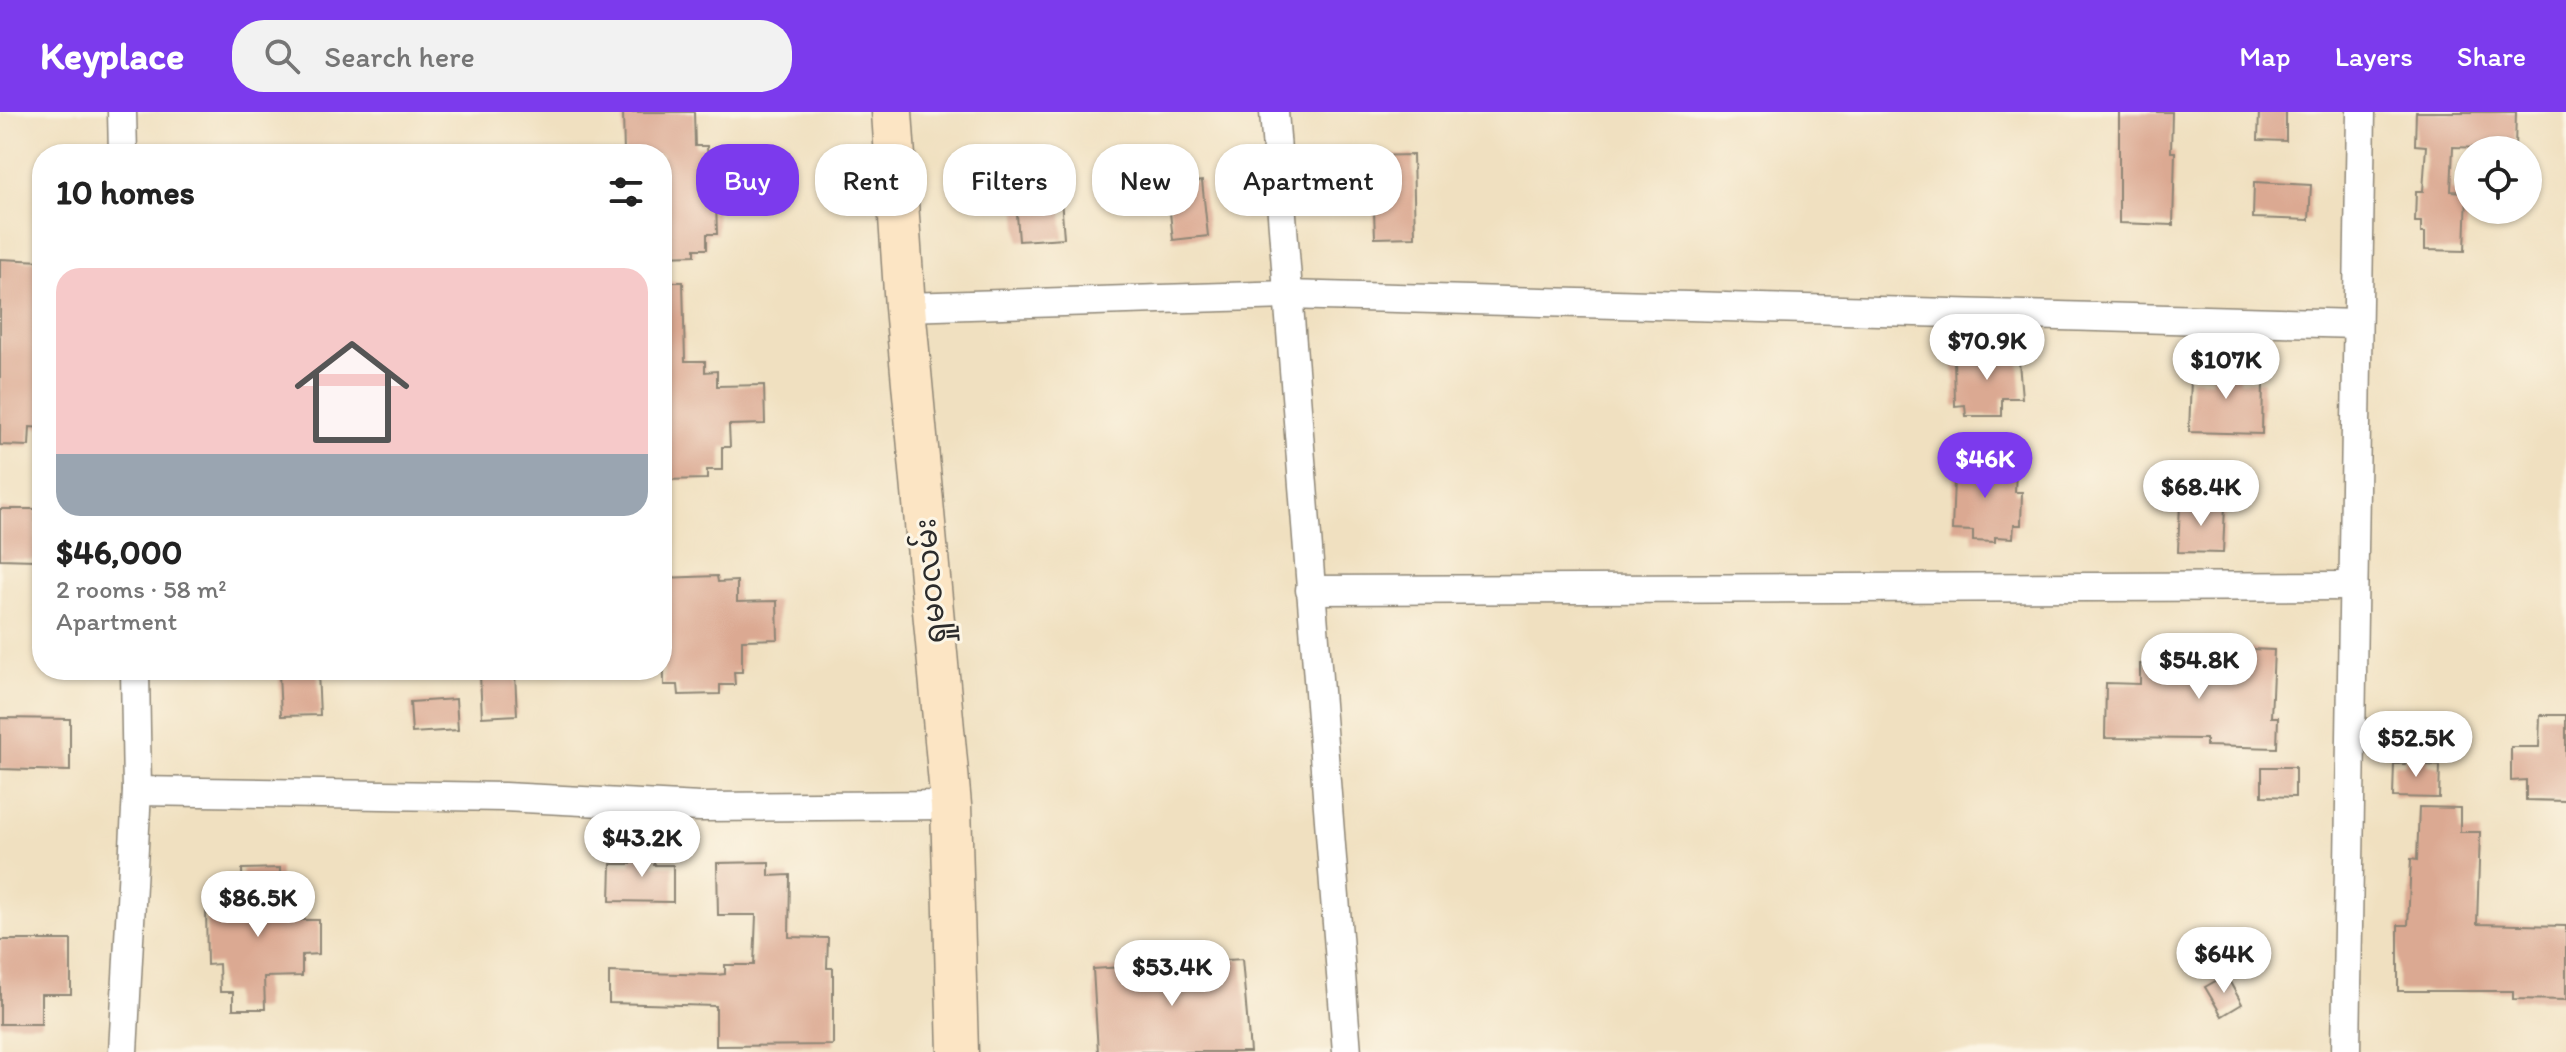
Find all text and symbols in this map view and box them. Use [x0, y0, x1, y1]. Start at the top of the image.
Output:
search box [232, 20, 792, 92]
text: Keyplace [40, 33, 184, 79]
icon: search [260, 34, 304, 78]
text: Search here [324, 38, 475, 75]
text: Map [2239, 39, 2291, 73]
text: Layers [2335, 39, 2413, 73]
text: Share [2457, 39, 2526, 73]
map controls [2454, 136, 2542, 224]
button: locate [2454, 136, 2542, 224]
chip: Buy [696, 144, 799, 216]
chip: Rent [815, 144, 927, 216]
chip: Filters [943, 144, 1076, 216]
chip: New [1092, 144, 1199, 216]
chip: Apartment [1215, 144, 1402, 216]
icon: filters [604, 170, 648, 214]
text: 10 homes [56, 172, 195, 213]
pin: $70.9K [1922, 314, 2052, 382]
icon: home [280, 320, 424, 464]
text: $70.9K [1948, 324, 2026, 356]
pin: $107K [2170, 333, 2282, 401]
text: $107K [2191, 343, 2261, 375]
pin: $46K [1938, 432, 2032, 500]
text: $46K [1955, 442, 2015, 474]
pin: $68.4K [2136, 460, 2266, 528]
text: $68.4K [2161, 470, 2241, 502]
street label: ရှုမဝလမ်း [903, 516, 961, 647]
text: $46,000 [56, 532, 183, 573]
text: 2 rooms · 58 m² [56, 573, 227, 605]
text: Apartment [56, 605, 177, 637]
pin: $54.8K [2134, 633, 2264, 701]
text: $54.8K [2159, 643, 2239, 675]
pin: $52.5K [2351, 711, 2481, 779]
text: $52.5K [2377, 721, 2455, 753]
pin: $43.2K [577, 811, 707, 879]
text: $43.2K [602, 821, 682, 853]
pin: $86.5K [193, 871, 323, 939]
text: $86.5K [219, 881, 297, 913]
pin: $64K [2177, 927, 2271, 995]
text: $64K [2194, 937, 2254, 969]
pin: $53.4K [1107, 940, 1237, 1008]
text: $53.4K [1132, 950, 1212, 982]

